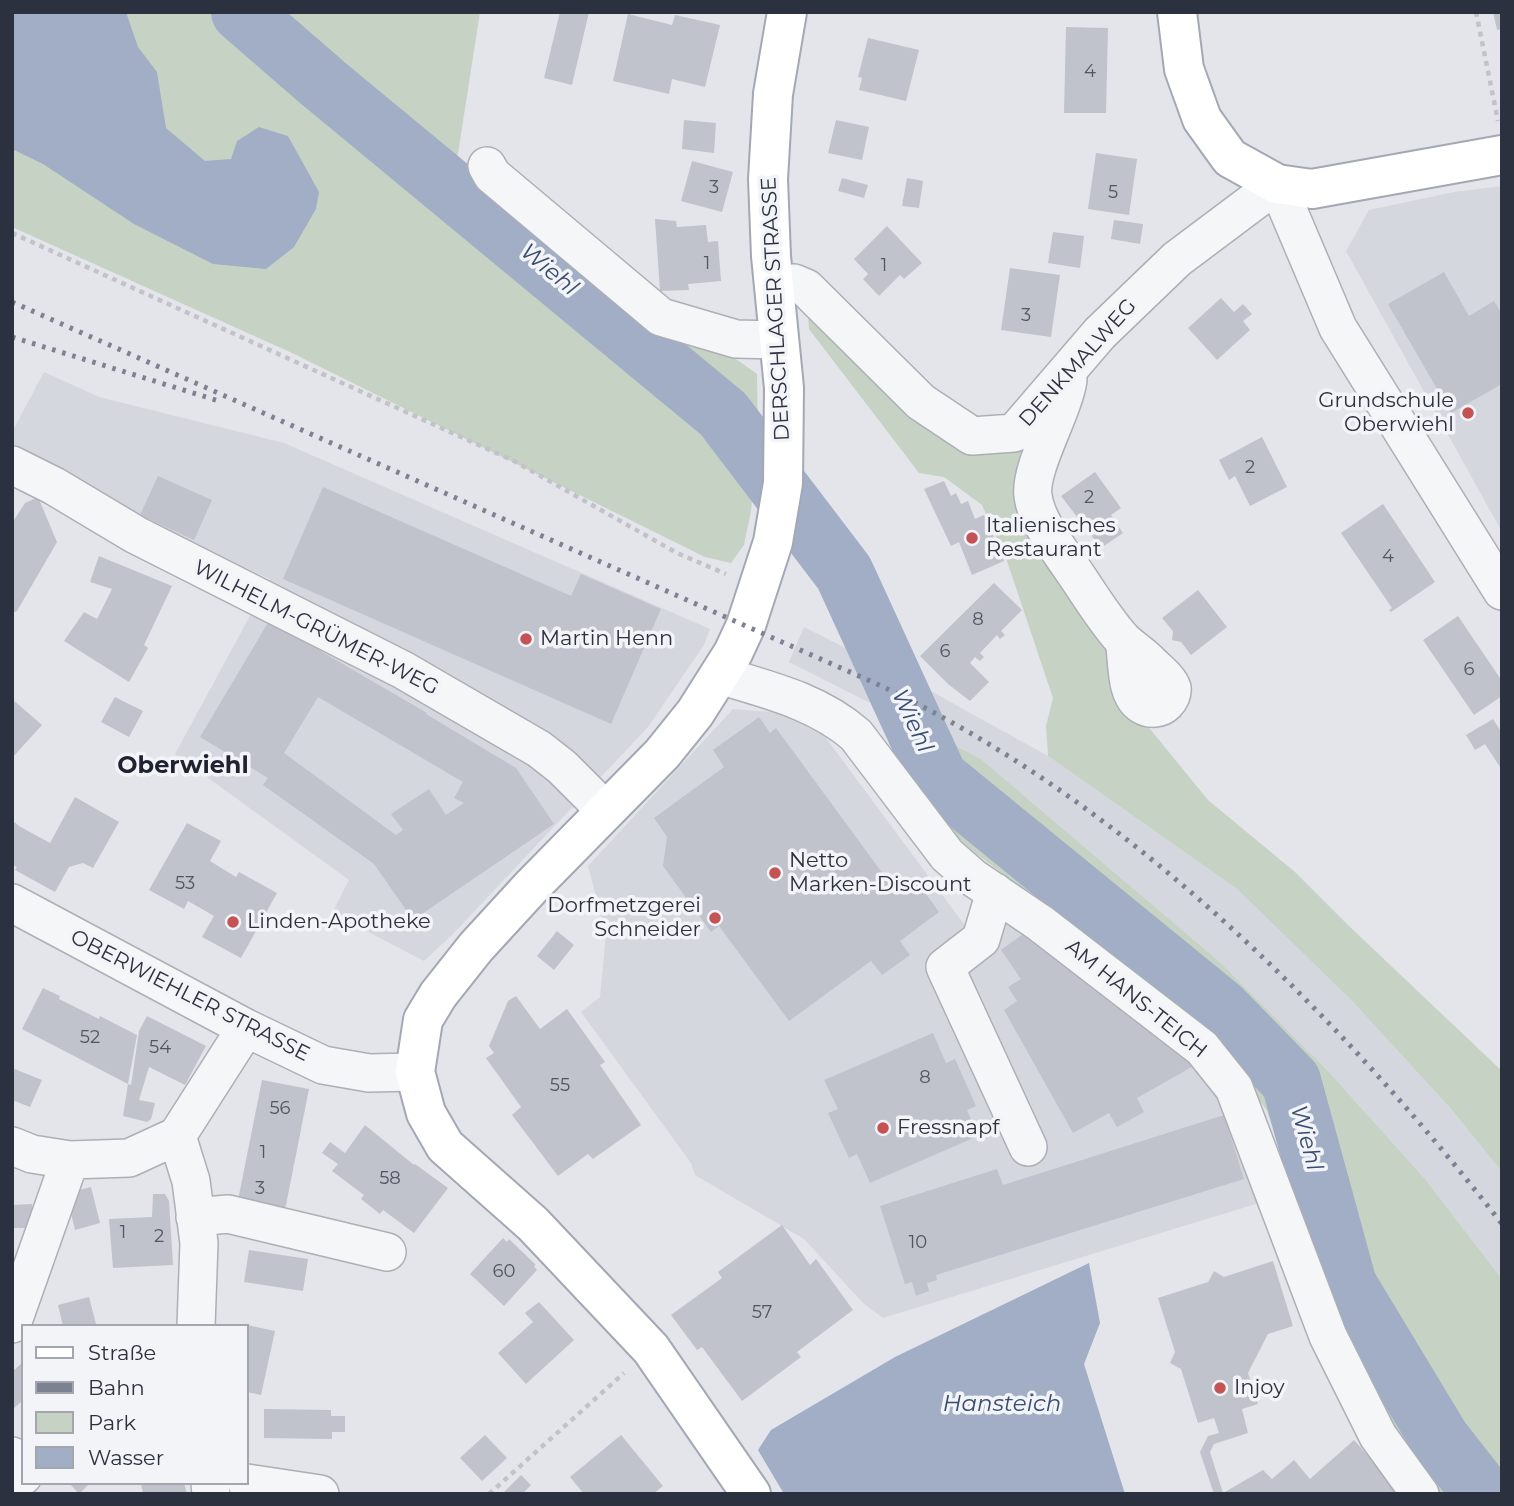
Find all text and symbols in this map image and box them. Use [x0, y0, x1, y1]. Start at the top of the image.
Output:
house number: 4 [1084, 61, 1096, 83]
street label: DERSCHLAGER STRASSE [756, 176, 796, 442]
house number: 3 [709, 177, 719, 199]
house number: 5 [1108, 182, 1118, 204]
water label: Wiehl [515, 238, 583, 302]
house number: 1 [704, 253, 710, 275]
house number: 1 [881, 255, 887, 277]
street label: DENKMALWEG [1014, 294, 1142, 432]
house number: 3 [1021, 305, 1031, 327]
place label: Grundschule Oberwiehl [1318, 388, 1454, 438]
marker: Grundschule Oberwiehl [1460, 405, 1476, 421]
house number: 2 [1245, 457, 1255, 479]
house number: 2 [1084, 487, 1094, 509]
place label: Italienisches Restaurant [986, 513, 1116, 563]
marker: Italienisches Restaurant [964, 530, 980, 546]
house number: 4 [1382, 546, 1394, 568]
street label: WILHELM-GRÜMER-WEG [189, 555, 443, 701]
house number: 8 [972, 609, 984, 631]
place label: Martin Henn [540, 626, 673, 652]
marker: Martin Henn [518, 631, 534, 647]
house number: 6 [940, 641, 950, 663]
house number: 6 [1464, 659, 1474, 681]
water label: Wiehl [885, 685, 939, 757]
district label: Oberwiehl [117, 752, 249, 780]
place label: Netto Marken-Discount [789, 848, 972, 898]
marker: Netto Marken-Discount [767, 865, 783, 881]
house number: 53 [175, 873, 195, 895]
place label: Dorfmetzgerei Schneider [547, 893, 701, 943]
place label: Linden-Apotheke [247, 909, 431, 935]
marker: Dorfmetzgerei Schneider [707, 910, 723, 926]
marker: Linden-Apotheke [225, 914, 241, 930]
street label: OBERWIEHLER STRASSE [66, 925, 314, 1067]
street label: AM HANS-TEICH [1060, 934, 1212, 1064]
house number: 52 [80, 1027, 100, 1049]
house number: 54 [149, 1037, 171, 1059]
house number: 8 [919, 1067, 931, 1089]
house number: 55 [550, 1075, 570, 1097]
house number: 56 [269, 1098, 291, 1120]
water label: Wiehl [1284, 1102, 1328, 1174]
place label: Fressnapf [897, 1115, 999, 1141]
marker: Fressnapf [875, 1120, 891, 1136]
house number: 1 [260, 1142, 266, 1164]
house number: 58 [379, 1168, 401, 1190]
house number: 3 [255, 1178, 265, 1200]
house number: 1 [120, 1222, 126, 1244]
house number: 2 [154, 1226, 164, 1248]
house number: 10 [909, 1232, 927, 1254]
house number: 60 [493, 1261, 515, 1283]
house number: 57 [752, 1302, 772, 1324]
legend [21, 1324, 248, 1485]
text: Straße [88, 1340, 156, 1365]
text: Bahn [88, 1375, 145, 1400]
place label: Injoy [1234, 1375, 1285, 1401]
marker: Injoy [1212, 1380, 1228, 1396]
water label: Hansteich [943, 1390, 1061, 1418]
text: Park [88, 1410, 136, 1435]
text: Wasser [88, 1445, 164, 1470]

